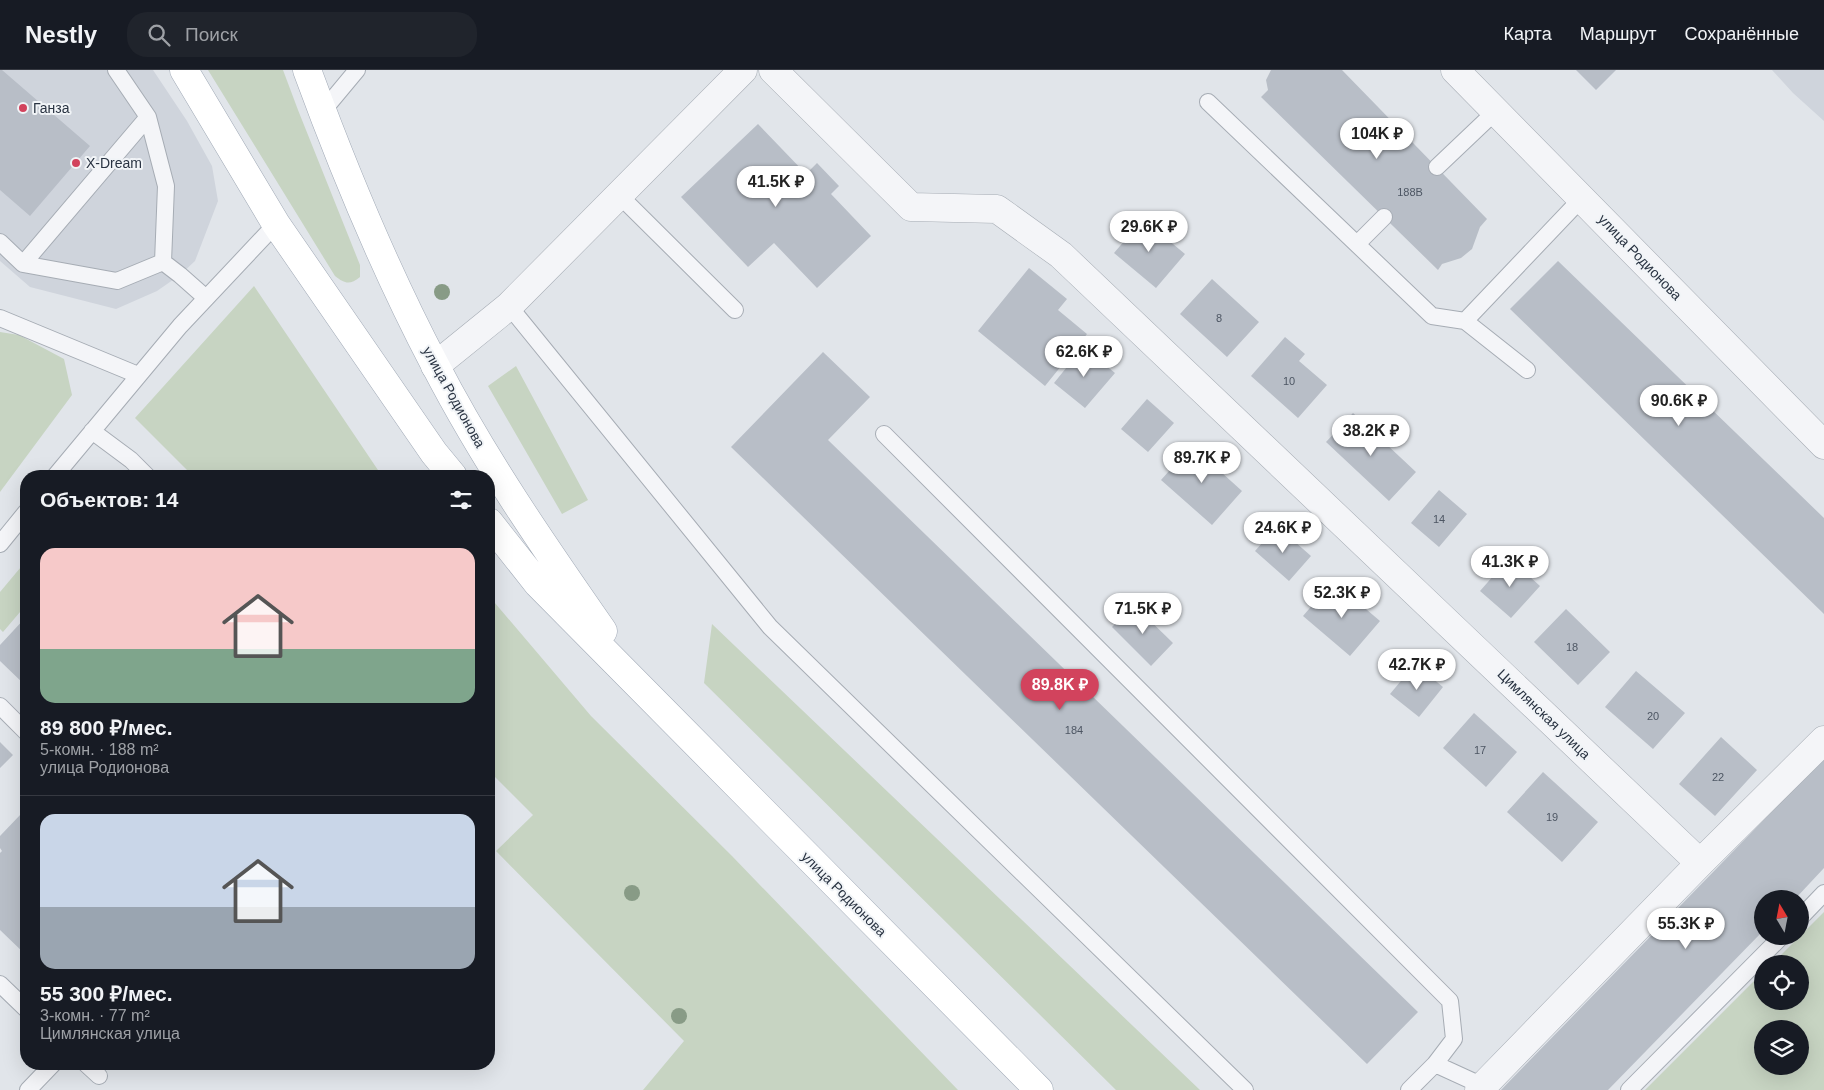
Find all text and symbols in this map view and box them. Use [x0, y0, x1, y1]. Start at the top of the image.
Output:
search box [127, 12, 477, 57]
text: Nestly [25, 21, 97, 48]
icon: search [145, 21, 173, 49]
text: Поиск [185, 24, 238, 45]
text: Карта [1504, 24, 1552, 44]
text: Маршрут [1580, 24, 1656, 44]
text: Сохранённые [1684, 24, 1799, 44]
place label: Ганза [33, 100, 70, 116]
marker: Ганза [17, 102, 29, 114]
pin: 104K ₽ [1336, 118, 1418, 160]
text: 104K ₽ [1351, 125, 1403, 142]
place label: X-Dream [86, 155, 142, 171]
marker: X-Dream [70, 157, 82, 169]
pin: 41.5K ₽ [730, 166, 822, 208]
text: 41.5K ₽ [748, 173, 804, 190]
house number: 188В [1397, 186, 1423, 198]
pin: 29.6K ₽ [1103, 210, 1195, 253]
street label: улица Родионова [1595, 211, 1685, 303]
text: 29.6K ₽ [1121, 218, 1177, 235]
house number: 8 [1216, 312, 1222, 324]
pin: 62.6K ₽ [1038, 336, 1130, 378]
text: 62.6K ₽ [1056, 343, 1112, 360]
street label: улица Родионова [420, 344, 488, 450]
house number: 10 [1283, 375, 1295, 387]
pin: 90.6K ₽ [1633, 384, 1725, 427]
text: 90.6K ₽ [1651, 392, 1707, 409]
pin: 38.2K ₽ [1325, 414, 1417, 457]
text: 38.2K ₽ [1343, 422, 1399, 439]
pin: 89.7K ₽ [1156, 442, 1248, 484]
text: 89.7K ₽ [1174, 449, 1230, 466]
icon: filters [447, 486, 475, 514]
text: Объектов: 14 [40, 488, 178, 511]
pin: 24.6K ₽ [1237, 512, 1329, 554]
house number: 14 [1433, 513, 1445, 525]
text: 24.6K ₽ [1255, 519, 1311, 536]
pin: 41.3K ₽ [1464, 546, 1556, 588]
text: 41.3K ₽ [1482, 553, 1538, 570]
pin: 52.3K ₽ [1296, 576, 1388, 619]
icon: home [213, 581, 303, 671]
text: 52.3K ₽ [1314, 584, 1370, 601]
pin: 71.5K ₽ [1097, 592, 1189, 635]
text: 71.5K ₽ [1115, 600, 1171, 617]
house number: 18 [1566, 641, 1578, 653]
pin: 42.7K ₽ [1371, 648, 1463, 691]
text: 42.7K ₽ [1389, 656, 1445, 673]
street label: Цимлянская улица [1494, 666, 1594, 762]
pin: 89.8K ₽ [1014, 668, 1106, 711]
text: 89.8K ₽ [1032, 676, 1088, 693]
house number: 20 [1647, 710, 1659, 722]
text: 89 800 ₽/мес. [40, 716, 173, 739]
house number: 184 [1065, 724, 1083, 736]
text: 5-комн. · 188 m² [40, 741, 159, 758]
house number: 17 [1474, 744, 1486, 756]
text: улица Родионова [40, 759, 169, 776]
house number: 22 [1712, 771, 1724, 783]
house number: 19 [1546, 811, 1558, 823]
icon: home [213, 846, 303, 936]
street label: улица Родионова [798, 848, 890, 940]
north arrow [1754, 890, 1809, 945]
map controls [1754, 890, 1809, 1075]
pin: 55.3K ₽ [1640, 908, 1732, 950]
text: 55.3K ₽ [1658, 915, 1714, 932]
button: locate [1754, 955, 1809, 1010]
text: 55 300 ₽/мес. [40, 982, 173, 1005]
text: 3-комн. · 77 m² [40, 1007, 150, 1024]
button: layers [1754, 1020, 1809, 1075]
text: Цимлянская улица [40, 1025, 180, 1042]

